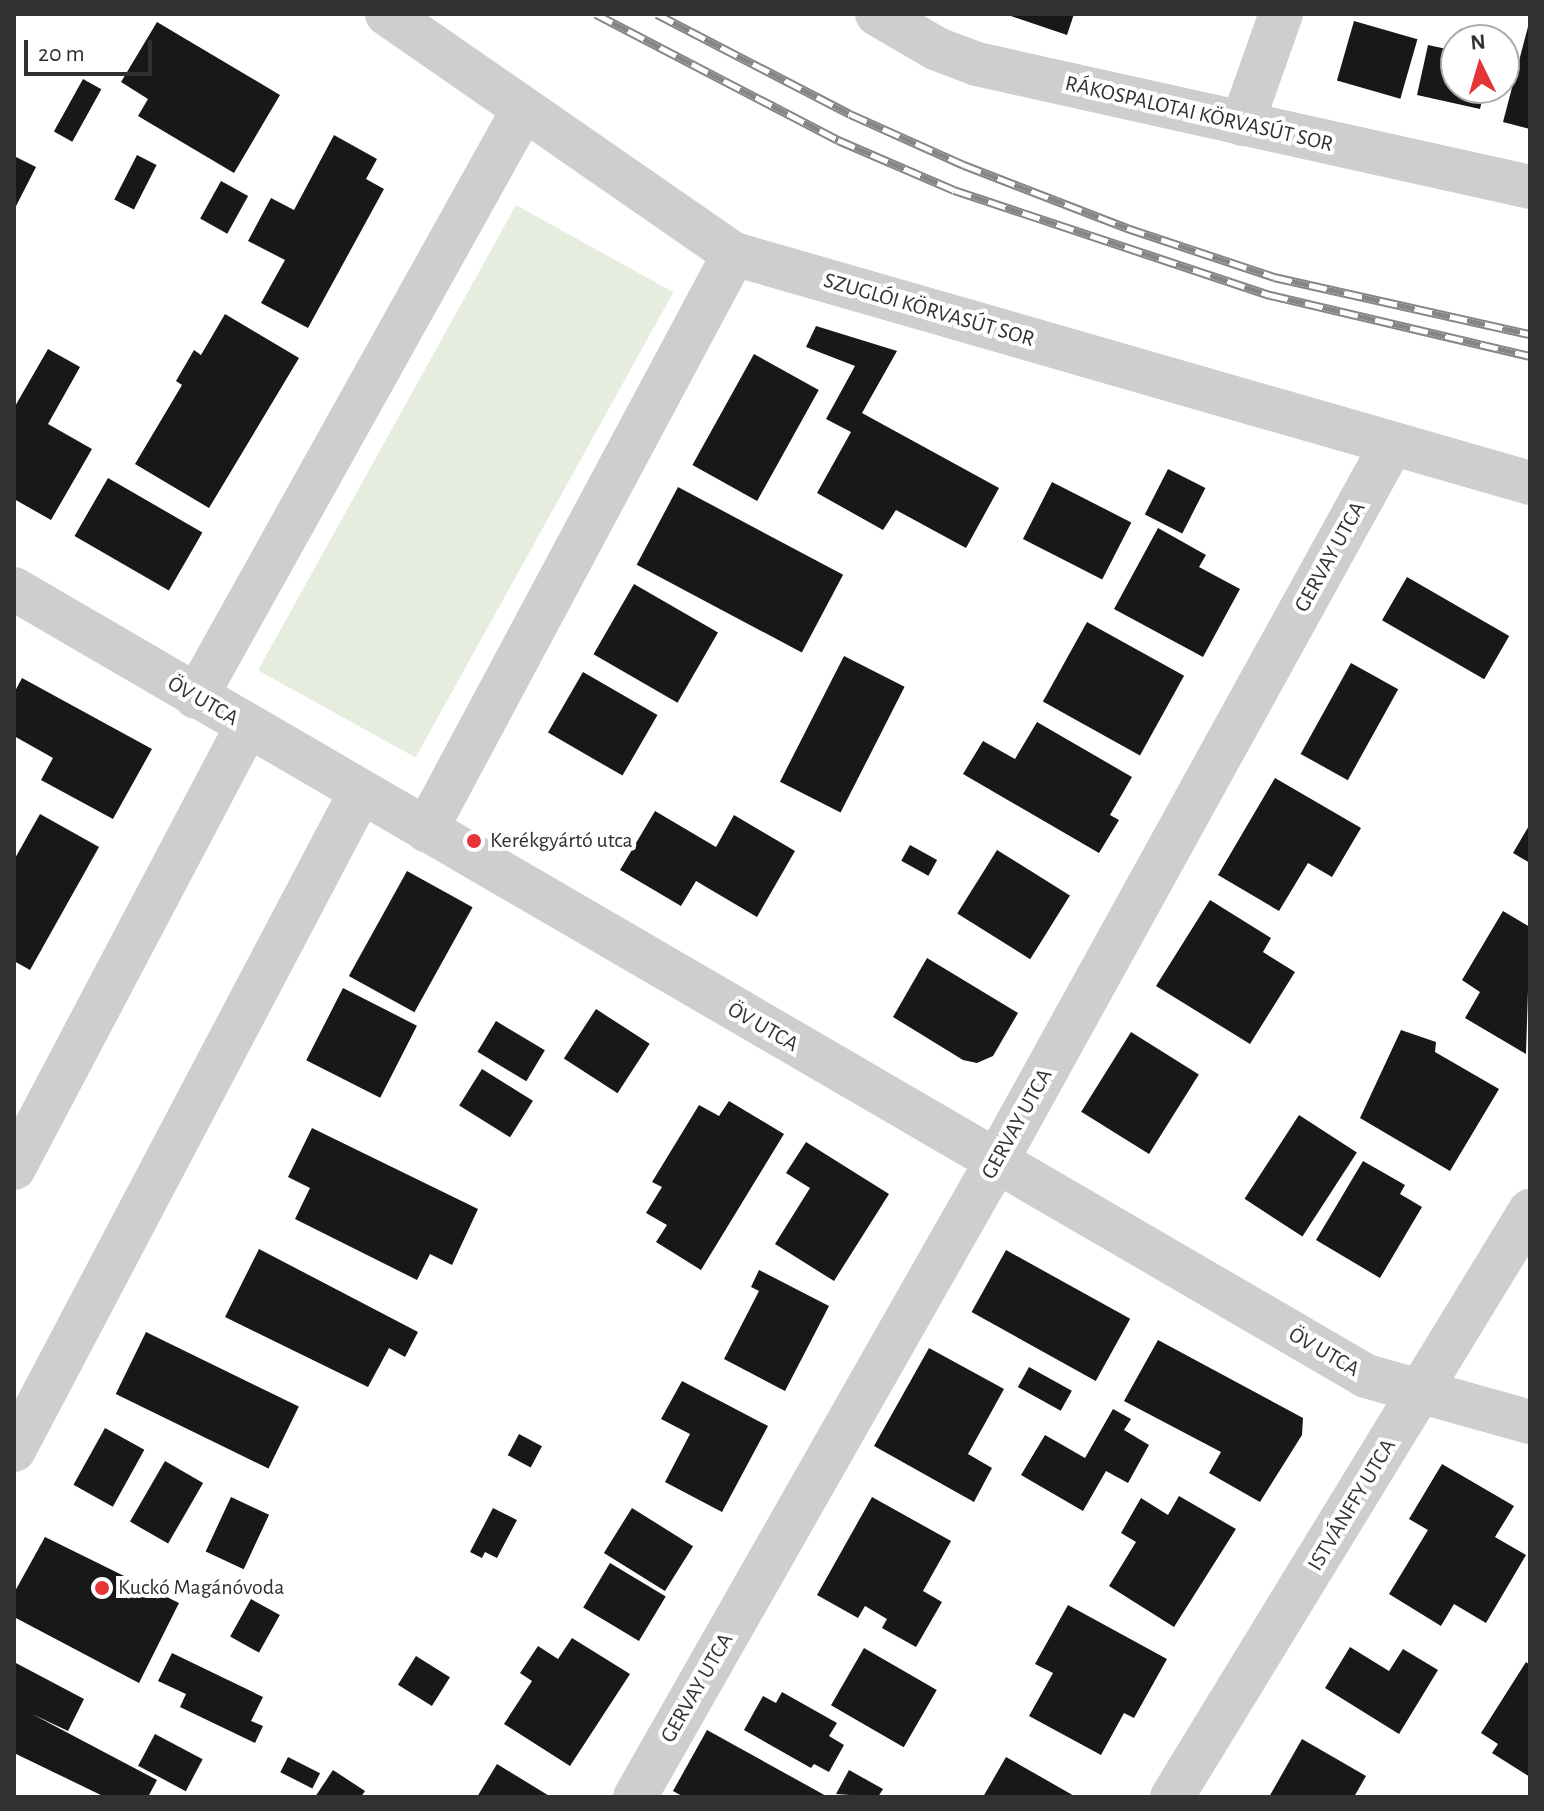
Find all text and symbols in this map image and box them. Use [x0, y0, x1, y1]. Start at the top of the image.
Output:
scale bar [28, 24, 156, 74]
north arrow [1440, 24, 1520, 104]
text: N [1469, 30, 1487, 54]
text: 20 m [38, 42, 85, 66]
street label: RÁKOSPALOTAI KÖRVASÚT SOR [1062, 70, 1336, 158]
street label: SZUGLÓI KÖRVASÚT SOR [821, 267, 1037, 353]
street label: GERVAY UTCA [1289, 497, 1371, 617]
street label: ÖV UTCA [163, 670, 243, 732]
place label: Kerékgyártó utca [490, 828, 633, 854]
marker: Kerékgyártó utca [465, 832, 483, 850]
street label: ÖV UTCA [723, 996, 803, 1058]
street label: GERVAY UTCA [976, 1064, 1058, 1184]
street label: ÖV UTCA [1284, 1321, 1364, 1383]
street label: ISTVÁNFFY UTCA [1302, 1434, 1402, 1576]
place label: Kuckó Magánóvoda [118, 1575, 284, 1601]
marker: Kuckó Magánóvoda [93, 1579, 111, 1597]
street label: GERVAY UTCA [655, 1629, 739, 1747]

